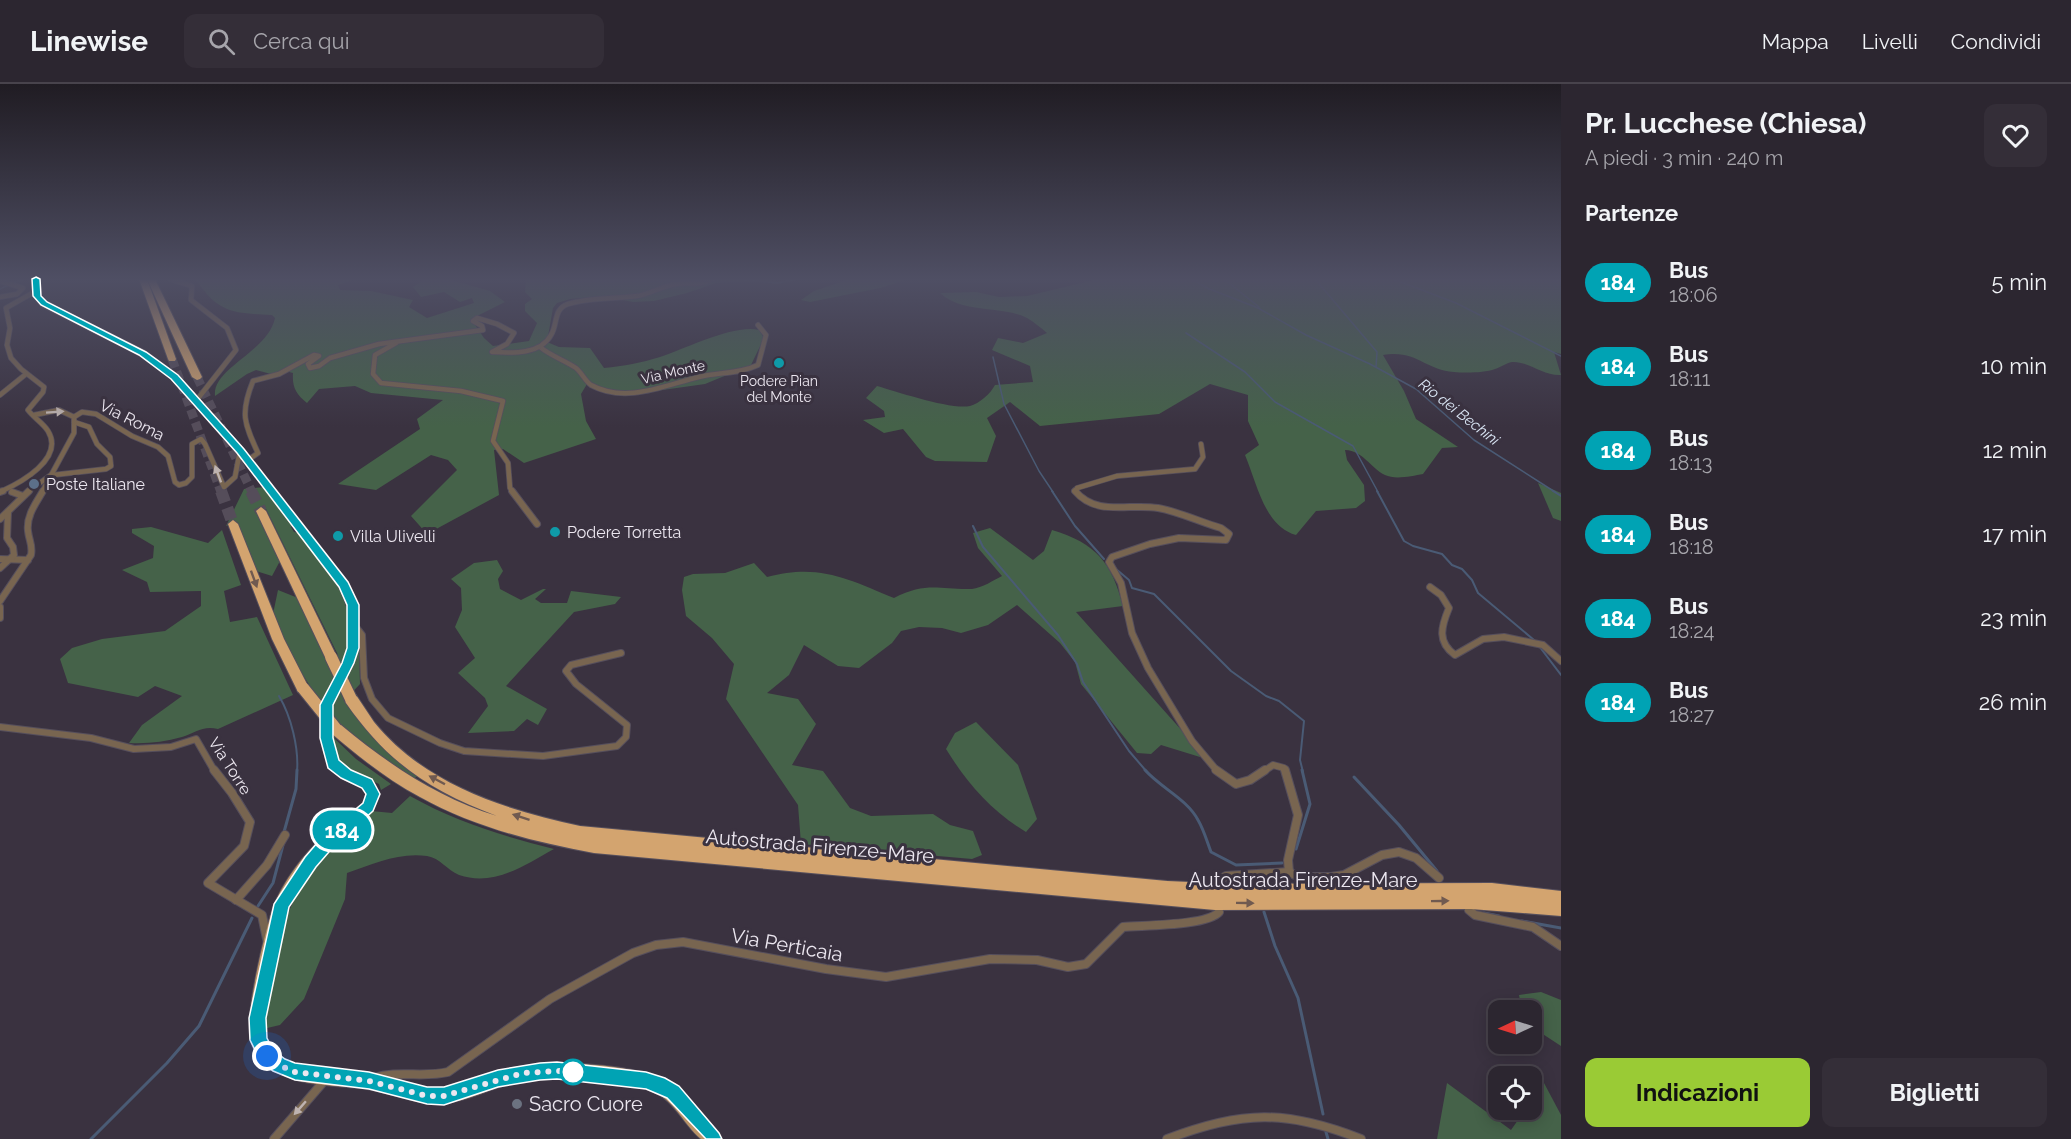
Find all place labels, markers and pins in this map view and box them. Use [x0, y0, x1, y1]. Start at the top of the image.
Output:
marker: Podere Pian del Monte [772, 356, 786, 370]
place label: Podere Pian del Monte [740, 373, 818, 405]
place label: Poste Italiane [46, 475, 145, 494]
marker: Poste Italiane [27, 477, 41, 491]
place label: Podere Torretta [567, 523, 681, 542]
marker: Podere Torretta [548, 525, 562, 539]
place label: Villa Ulivelli [350, 527, 436, 546]
marker: Villa Ulivelli [331, 529, 345, 543]
unlabelled marker [560, 1059, 586, 1085]
place label: Sacro Cuore [529, 1092, 643, 1116]
marker: Sacro Cuore [510, 1097, 524, 1111]

